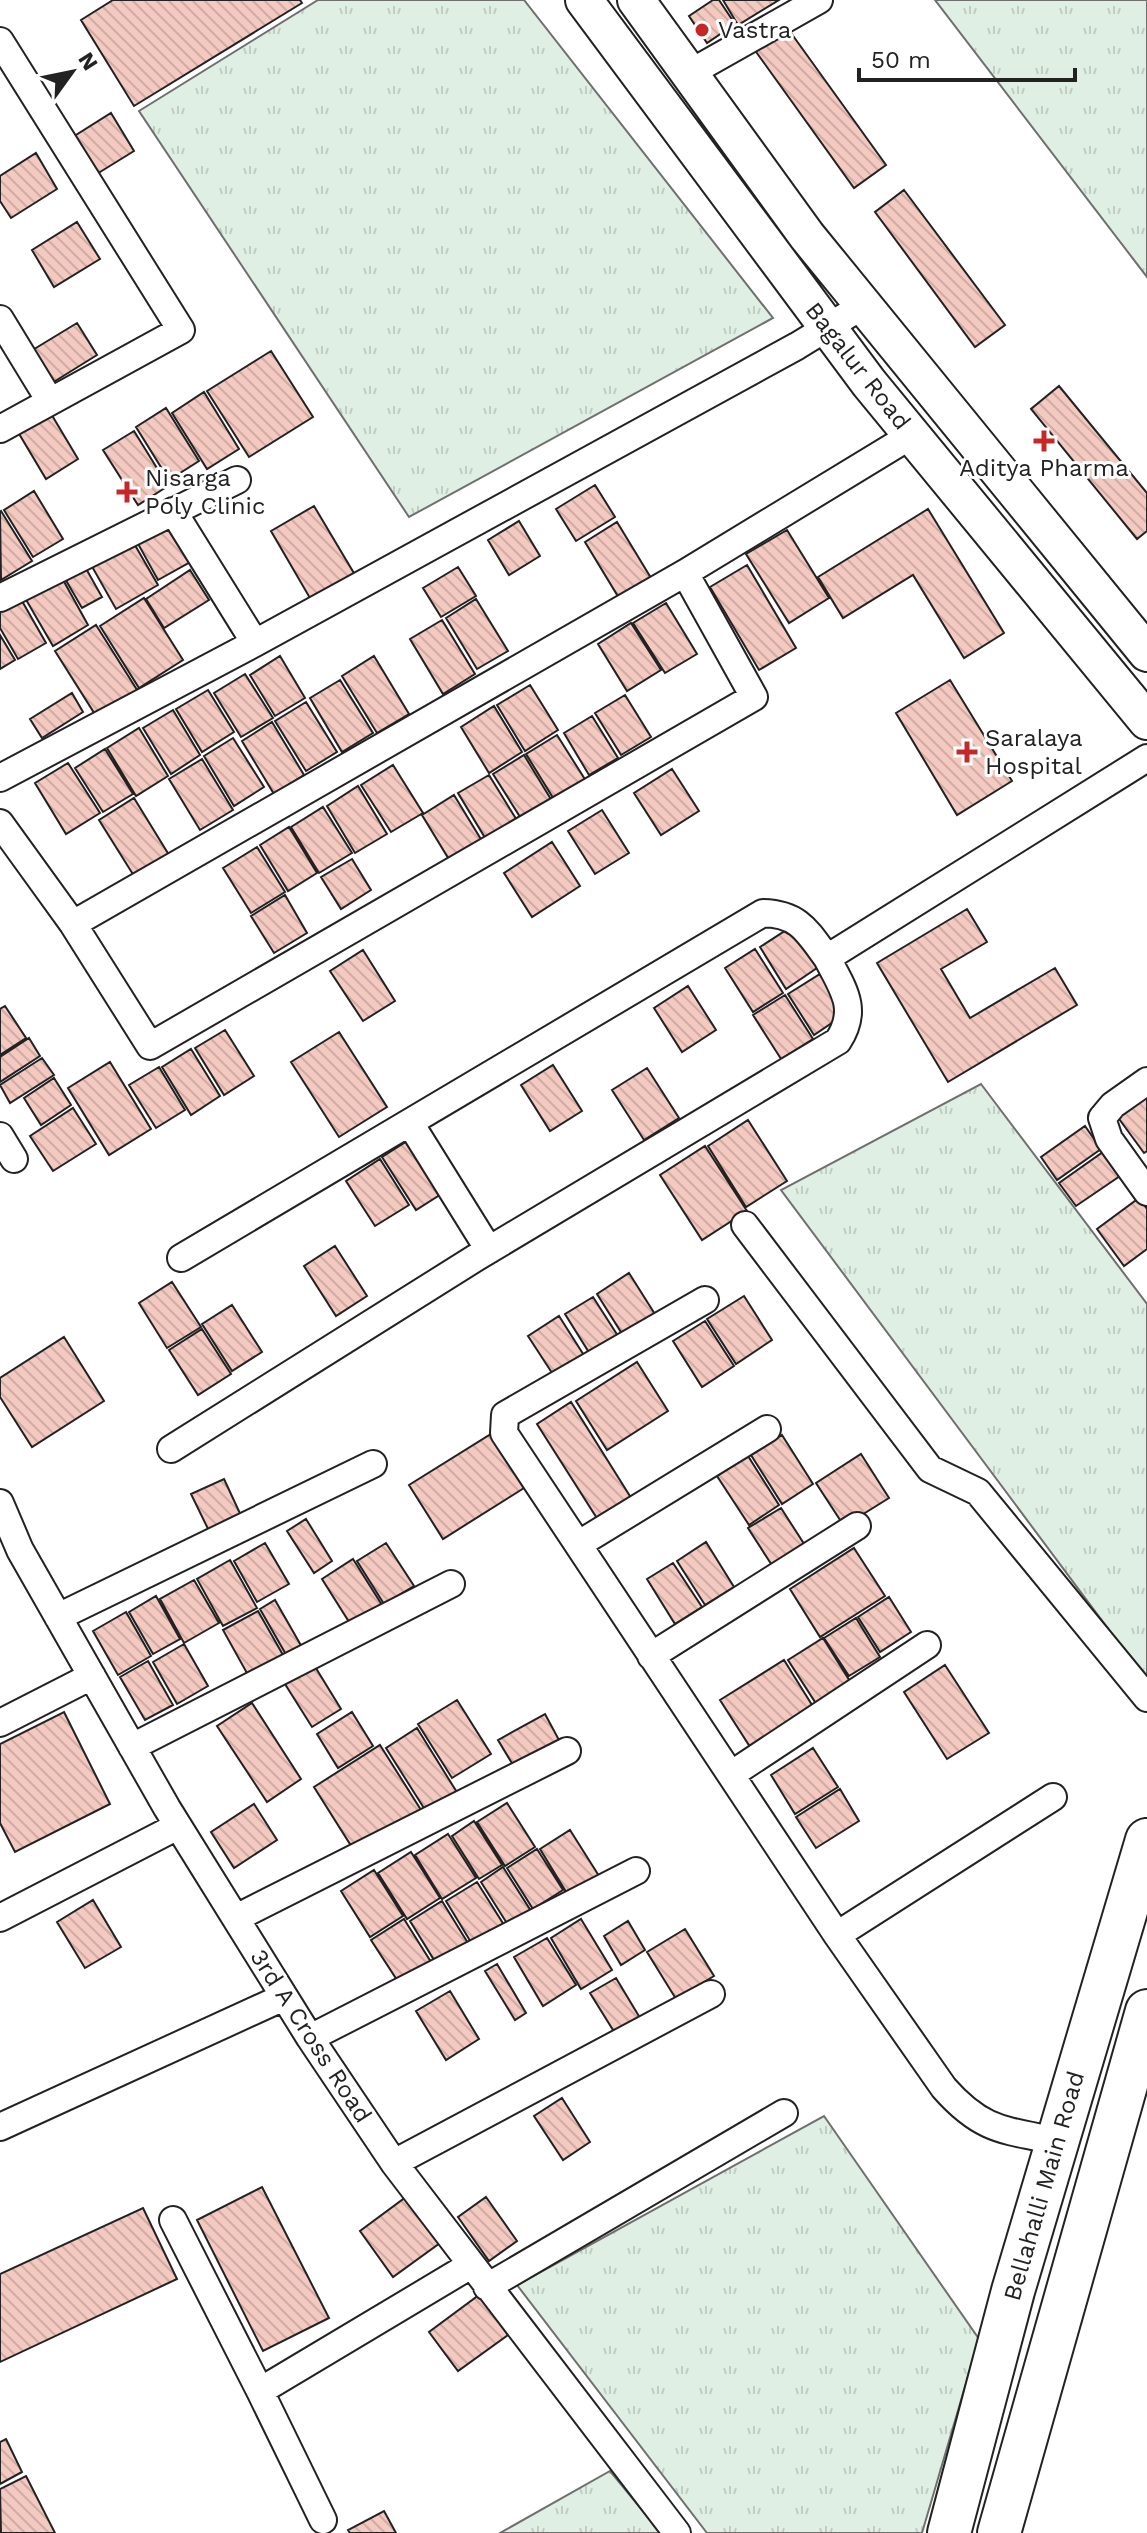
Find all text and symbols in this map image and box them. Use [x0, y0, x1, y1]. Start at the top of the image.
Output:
place label: Vastra [718, 16, 791, 44]
marker: Vastra [693, 21, 711, 39]
north arrow [32, 32, 112, 112]
scale bar [859, 32, 1075, 82]
text: 50 m [871, 46, 931, 74]
text: N [73, 48, 103, 75]
street label: Bagalur Road [800, 297, 916, 435]
marker: Aditya Pharma [1035, 432, 1053, 450]
place label: Aditya Pharma [959, 454, 1129, 482]
place label: Nisarga Poly Clinic [145, 464, 265, 520]
marker: Nisarga Poly Clinic [116, 481, 138, 503]
place label: Saralaya Hospital [985, 724, 1083, 780]
marker: Saralaya Hospital [956, 741, 978, 763]
street label: 3rd A Cross Road [245, 1944, 377, 2128]
street label: Bellahalli Main Road [998, 2068, 1090, 2304]

